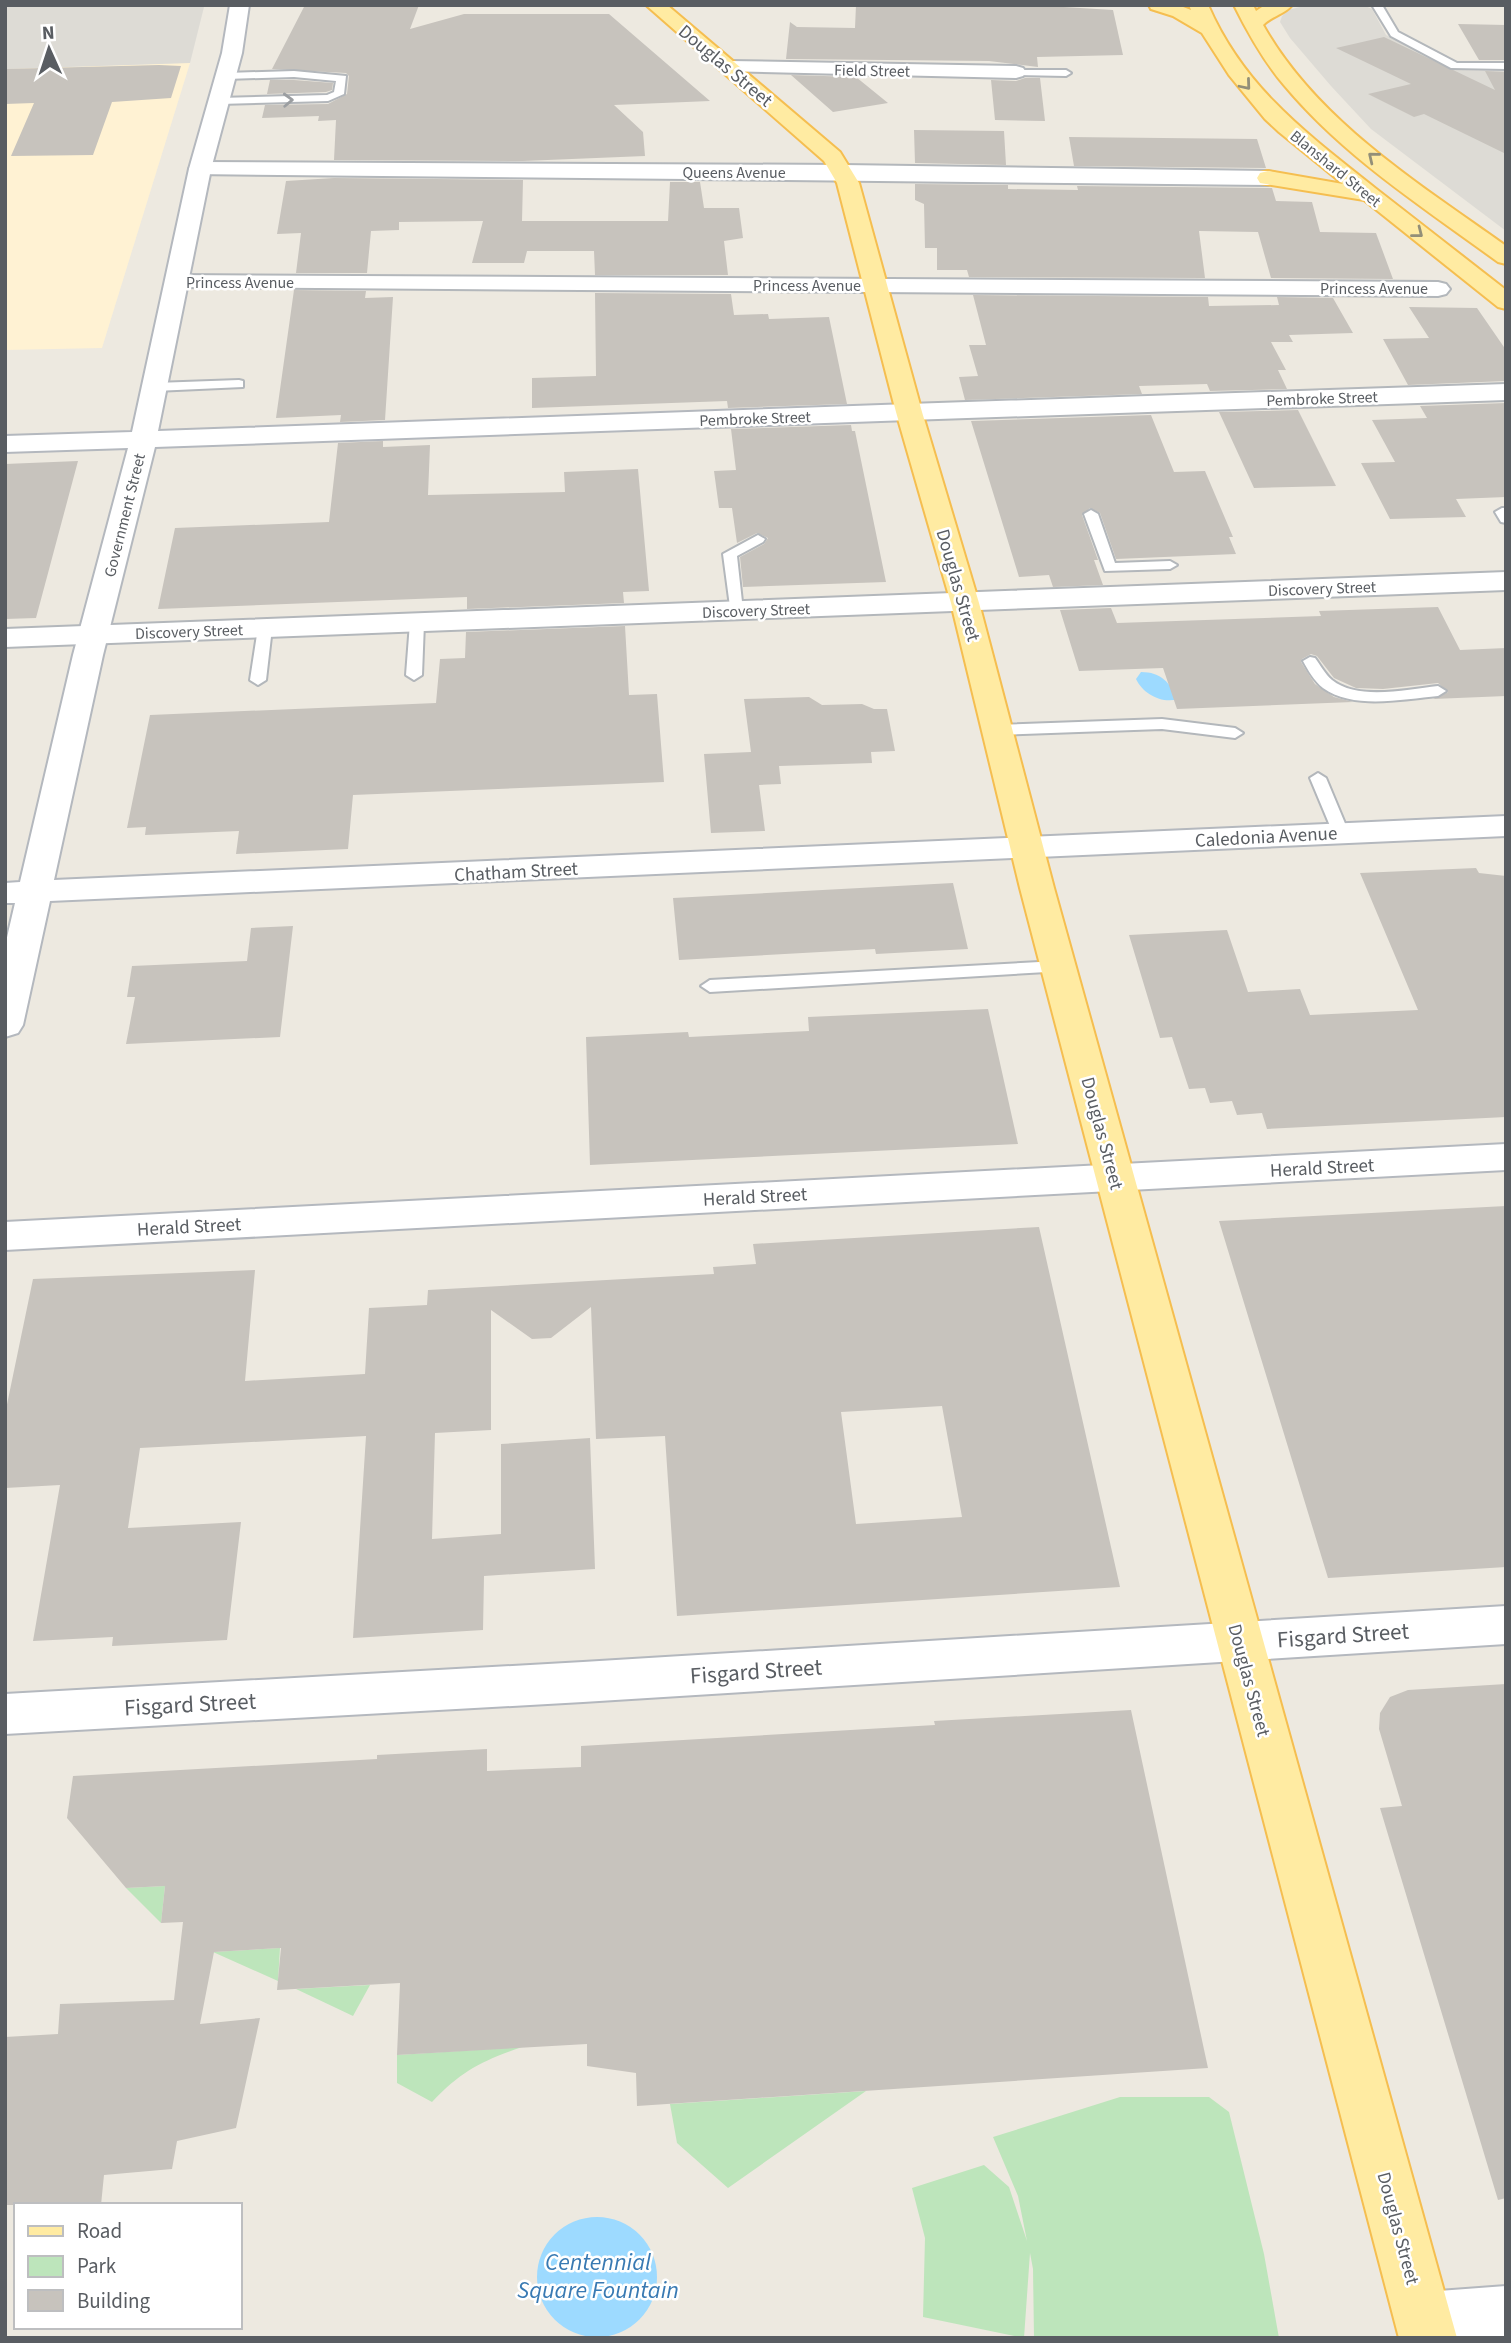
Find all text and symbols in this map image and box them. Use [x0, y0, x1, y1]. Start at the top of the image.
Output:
north arrow [14, 14, 84, 84]
street label: Douglas Street [672, 19, 778, 114]
text: N [41, 20, 55, 47]
street label: Field Street [834, 59, 911, 83]
one-way arrow [1238, 77, 1250, 90]
one-way arrow [282, 92, 293, 107]
street label: Blanshard Street [1285, 125, 1386, 213]
one-way arrow [1369, 152, 1381, 165]
street label: Queens Avenue [682, 162, 786, 184]
one-way arrow [1410, 225, 1422, 238]
street label: Princess Avenue [186, 272, 294, 294]
street label: Princess Avenue [753, 275, 861, 297]
street label: Princess Avenue [1320, 278, 1428, 300]
street label: Pembroke Street [1266, 386, 1379, 412]
street label: Pembroke Street [699, 406, 812, 432]
street label: Government Street [99, 451, 151, 579]
street label: Douglas Street [929, 526, 987, 645]
street label: Discovery Street [1268, 576, 1377, 602]
street label: Discovery Street [702, 598, 811, 624]
street label: Discovery Street [135, 619, 244, 645]
street label: Caledonia Avenue [1194, 820, 1338, 855]
street label: Chatham Street [453, 856, 579, 889]
street label: Douglas Street [1074, 1074, 1130, 1193]
street label: Herald Street [1269, 1152, 1375, 1185]
street label: Herald Street [702, 1181, 808, 1214]
street label: Herald Street [136, 1211, 242, 1244]
street label: Fisgard Street [1276, 1614, 1410, 1657]
street label: Douglas Street [1221, 1621, 1277, 1740]
street label: Fisgard Street [689, 1650, 823, 1693]
street label: Fisgard Street [123, 1685, 257, 1724]
street label: Douglas Street [1370, 2169, 1426, 2288]
legend [14, 2203, 242, 2329]
text: Road [77, 2216, 122, 2246]
water label: Centennial Square Fountain [517, 2245, 679, 2308]
text: Park [77, 2251, 117, 2281]
text: Building [77, 2286, 151, 2316]

